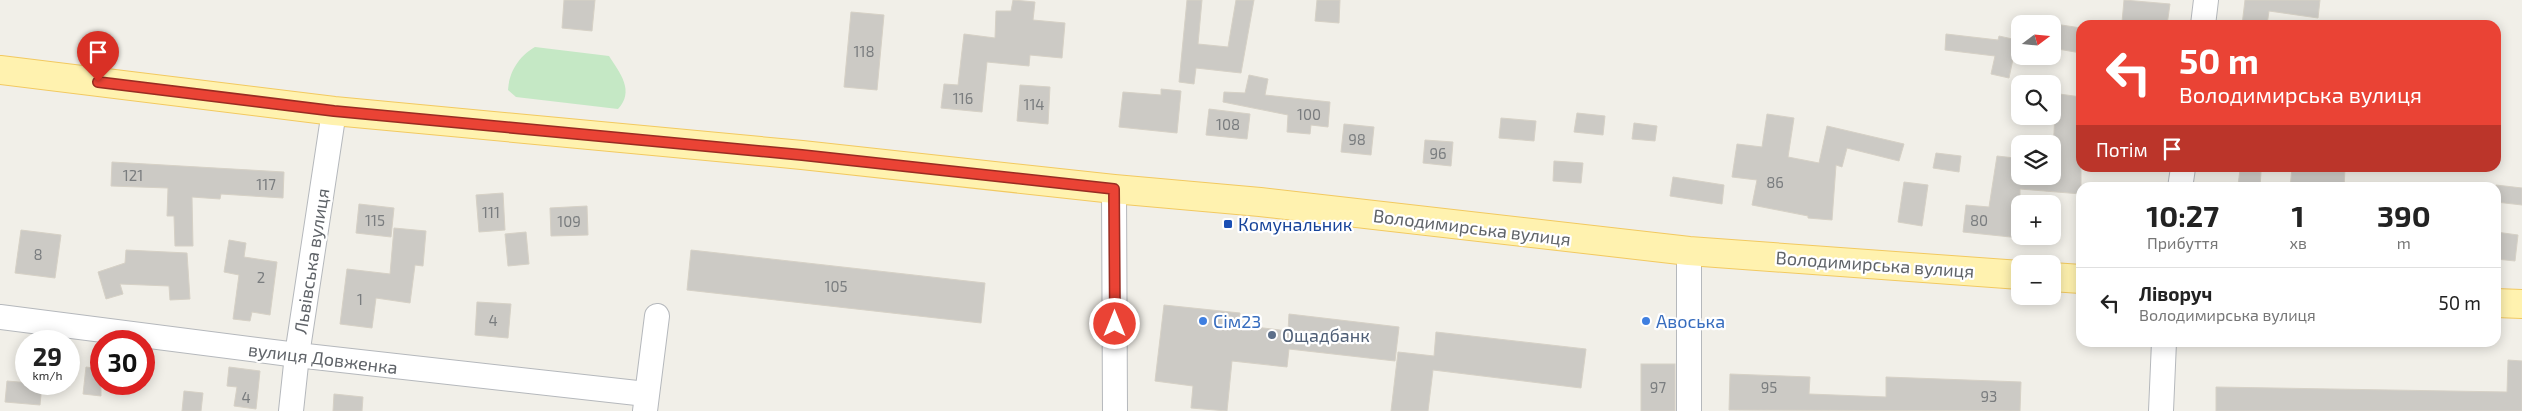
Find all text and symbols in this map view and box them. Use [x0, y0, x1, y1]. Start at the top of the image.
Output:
north arrow [2011, 15, 2061, 65]
map controls [2011, 15, 2061, 305]
pin [77, 31, 119, 82]
icon: arrive [84, 38, 112, 66]
text: 50 m [2179, 39, 2259, 81]
icon: left [2096, 40, 2161, 105]
house number: 118 [853, 42, 875, 60]
button: search [2011, 75, 2061, 125]
text: Володимирська вулиця [2179, 81, 2422, 107]
house number: 116 [953, 89, 973, 107]
house number: 114 [1023, 95, 1045, 113]
house number: 100 [1297, 105, 1321, 123]
house number: 108 [1216, 115, 1240, 133]
house number: 98 [1348, 130, 1366, 148]
button: layers [2011, 135, 2061, 185]
icon: arrive [2158, 135, 2186, 163]
text: Потім [2096, 138, 2148, 161]
house number: 96 [1429, 144, 1447, 162]
house number: 121 [123, 166, 143, 184]
house number: 86 [1766, 173, 1784, 191]
house number: 117 [256, 175, 276, 193]
street label: Львівська вулиця [289, 187, 333, 335]
button: + [2011, 195, 2061, 245]
text: 10:27 [2146, 197, 2219, 233]
text: 1 [2292, 197, 2305, 233]
text: 390 [2377, 197, 2431, 233]
house number: 111 [482, 203, 500, 221]
street label: Володимирська вулиця [1372, 204, 1572, 250]
house number: 115 [365, 211, 385, 229]
house number: 80 [1970, 211, 1988, 229]
house number: 109 [557, 212, 581, 230]
place label: Комунальник [1238, 213, 1353, 235]
marker: Комунальник [1222, 218, 1234, 230]
text: Прибуття [2147, 233, 2218, 252]
text: хв [2289, 233, 2307, 252]
text: m [2397, 233, 2411, 252]
house number: 8 [33, 245, 43, 263]
street label: Володимирська вулиця [1775, 246, 1975, 282]
button: − [2011, 255, 2061, 305]
house number: 2 [257, 268, 265, 286]
house number: 105 [824, 277, 848, 295]
text: Ліворуч [2139, 282, 2212, 305]
icon: left [2096, 289, 2124, 317]
house number: 1 [357, 290, 363, 308]
text: 50 m [2438, 291, 2481, 314]
position arrow [1088, 297, 1140, 349]
text: Володимирська вулиця [2139, 305, 2316, 324]
place label: Сім23 [1213, 310, 1261, 332]
place label: Авоська [1656, 310, 1725, 332]
house number: 4 [488, 311, 498, 329]
marker: Сім23 [1197, 315, 1209, 327]
marker: Авоська [1640, 315, 1652, 327]
place label: Ощадбанк [1282, 324, 1370, 346]
marker: Ощадбанк [1266, 329, 1278, 341]
speed limit sign: 30 [90, 330, 155, 395]
street label: вулиця Довженка [247, 338, 399, 378]
text: 29 [33, 341, 62, 371]
text: km/h [33, 368, 62, 382]
house number: 97 [1650, 378, 1666, 396]
house number: 95 [1761, 378, 1777, 396]
house number: 93 [1981, 387, 1997, 405]
house number: 4 [241, 388, 251, 406]

